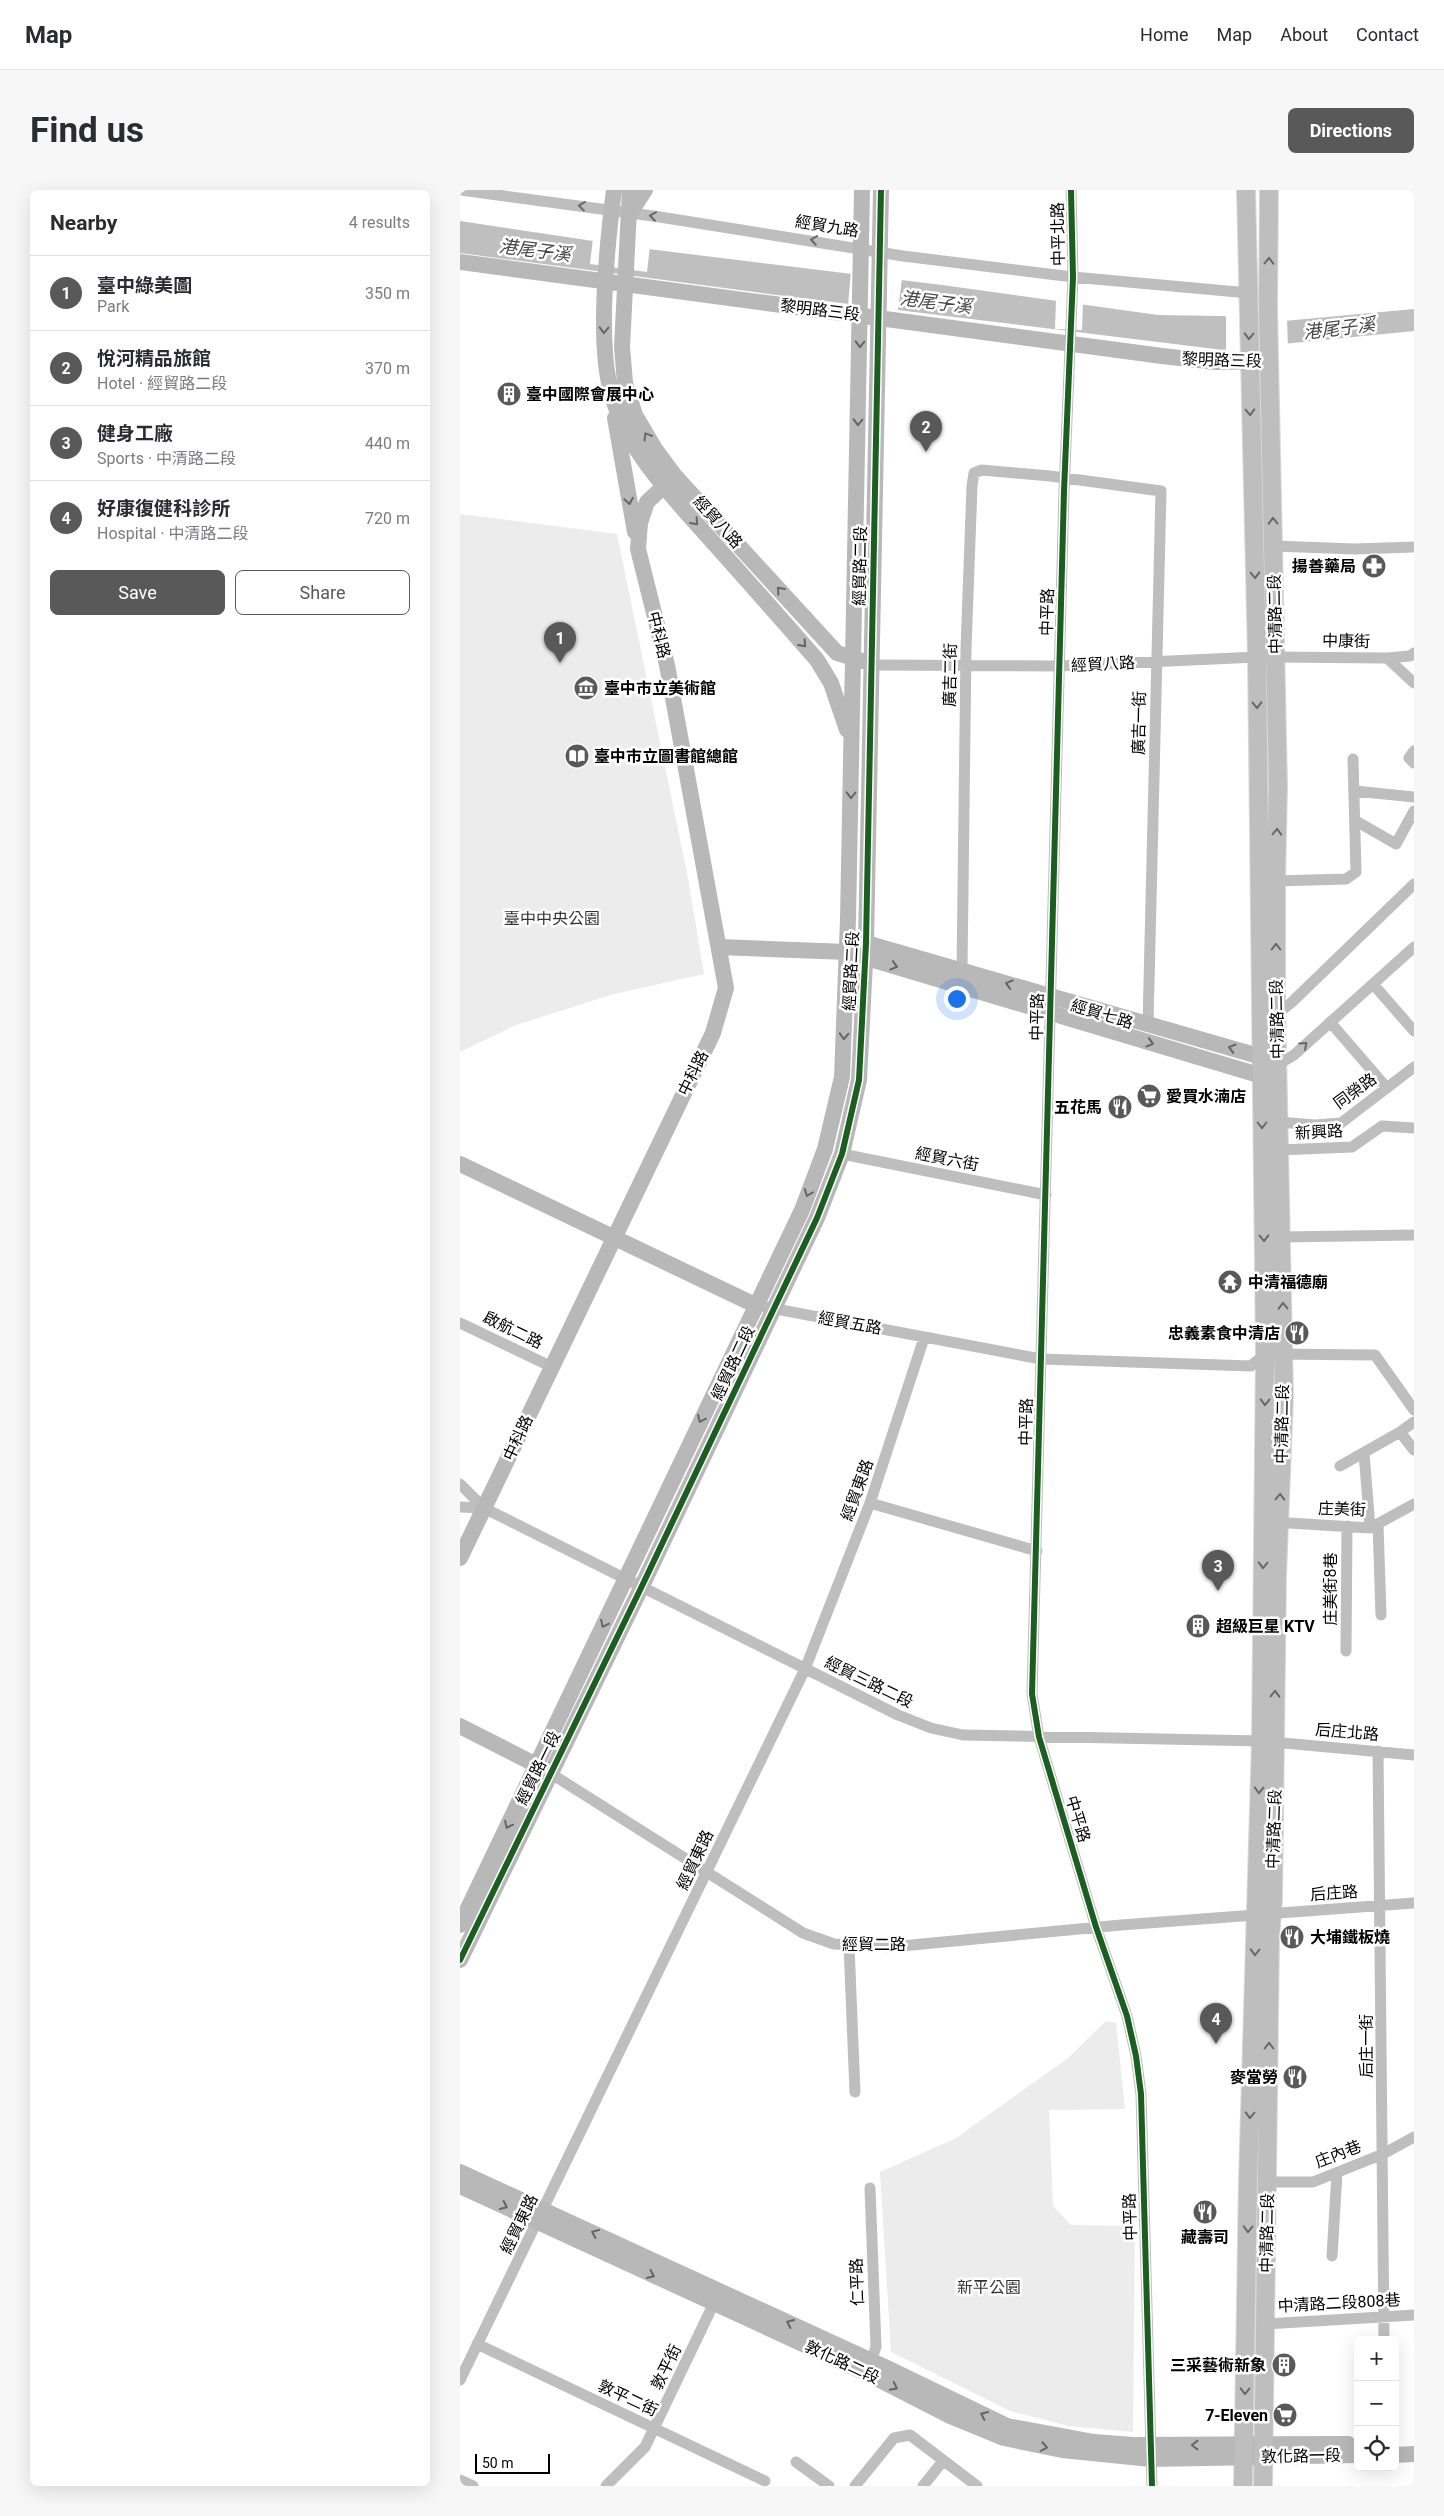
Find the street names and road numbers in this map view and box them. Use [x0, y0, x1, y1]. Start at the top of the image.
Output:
street label: 中平北路 [1048, 202, 1068, 266]
street label: 經貿九路 [794, 212, 860, 240]
street label: 黎明路三段 [779, 296, 861, 324]
street label: 黎明路三段 [1182, 349, 1262, 371]
street label: 經貿八路 [690, 492, 746, 552]
street label: 經貿路二段 [850, 526, 870, 606]
street label: 中清路二段 [1265, 574, 1285, 654]
street label: 中平路 [1037, 588, 1057, 636]
street label: 中科路 [644, 609, 674, 661]
street label: 中康街 [1322, 631, 1370, 651]
street label: 廣吉二街 [940, 643, 960, 707]
street label: 經貿八路 [1071, 653, 1135, 675]
street label: 廣吉一街 [1129, 691, 1149, 755]
street label: 經貿路二段 [839, 931, 863, 1011]
street label: 中清路二段 [1267, 979, 1287, 1059]
street label: 中平路 [1027, 993, 1047, 1041]
street label: 經貿七路 [1069, 996, 1135, 1032]
street label: 中科路 [674, 1047, 712, 1099]
street label: 同榮路 [1330, 1069, 1380, 1113]
street label: 新興路 [1295, 1121, 1343, 1143]
street label: 經貿六街 [914, 1144, 980, 1174]
street label: 啟航二路 [480, 1307, 546, 1353]
street label: 經貿五路 [817, 1308, 883, 1338]
street label: 經貿路二段 [707, 1323, 759, 1403]
street label: 中清路二段 [1272, 1384, 1292, 1464]
street label: 中平路 [1016, 1398, 1036, 1446]
street label: 中科路 [499, 1412, 537, 1464]
street label: 經貿東路 [837, 1457, 877, 1523]
street label: 庄美街 [1318, 1499, 1366, 1519]
street label: 庄美街8巷 [1321, 1553, 1340, 1626]
street label: 經貿三路二段 [822, 1652, 916, 1712]
street label: 后庄北路 [1314, 1720, 1380, 1744]
street label: 經貿路一段 [512, 1728, 564, 1808]
street label: 中清路二段 [1263, 1789, 1285, 1869]
street label: 中平路 [1062, 1793, 1094, 1845]
street label: 經貿東路 [673, 1827, 717, 1893]
street label: 后庄路 [1309, 1882, 1359, 1904]
street label: 經貿二路 [842, 1935, 906, 1954]
street label: 后庄一街 [1357, 2014, 1376, 2078]
street label: 庄內巷 [1312, 2137, 1364, 2171]
street label: 經貿東路 [496, 2191, 542, 2257]
street label: 中平路 [1120, 2193, 1140, 2241]
street label: 中清路二段 [1257, 2193, 1277, 2273]
street label: 仁平路 [847, 2258, 867, 2306]
street label: 中清路二段808巷 [1277, 2290, 1401, 2316]
street label: 敦化路二段 [802, 2336, 882, 2388]
street label: 敦平街 [647, 2341, 685, 2393]
street label: 敦平二街 [595, 2376, 661, 2420]
street label: 敦化路一段 [1261, 2446, 1341, 2466]

